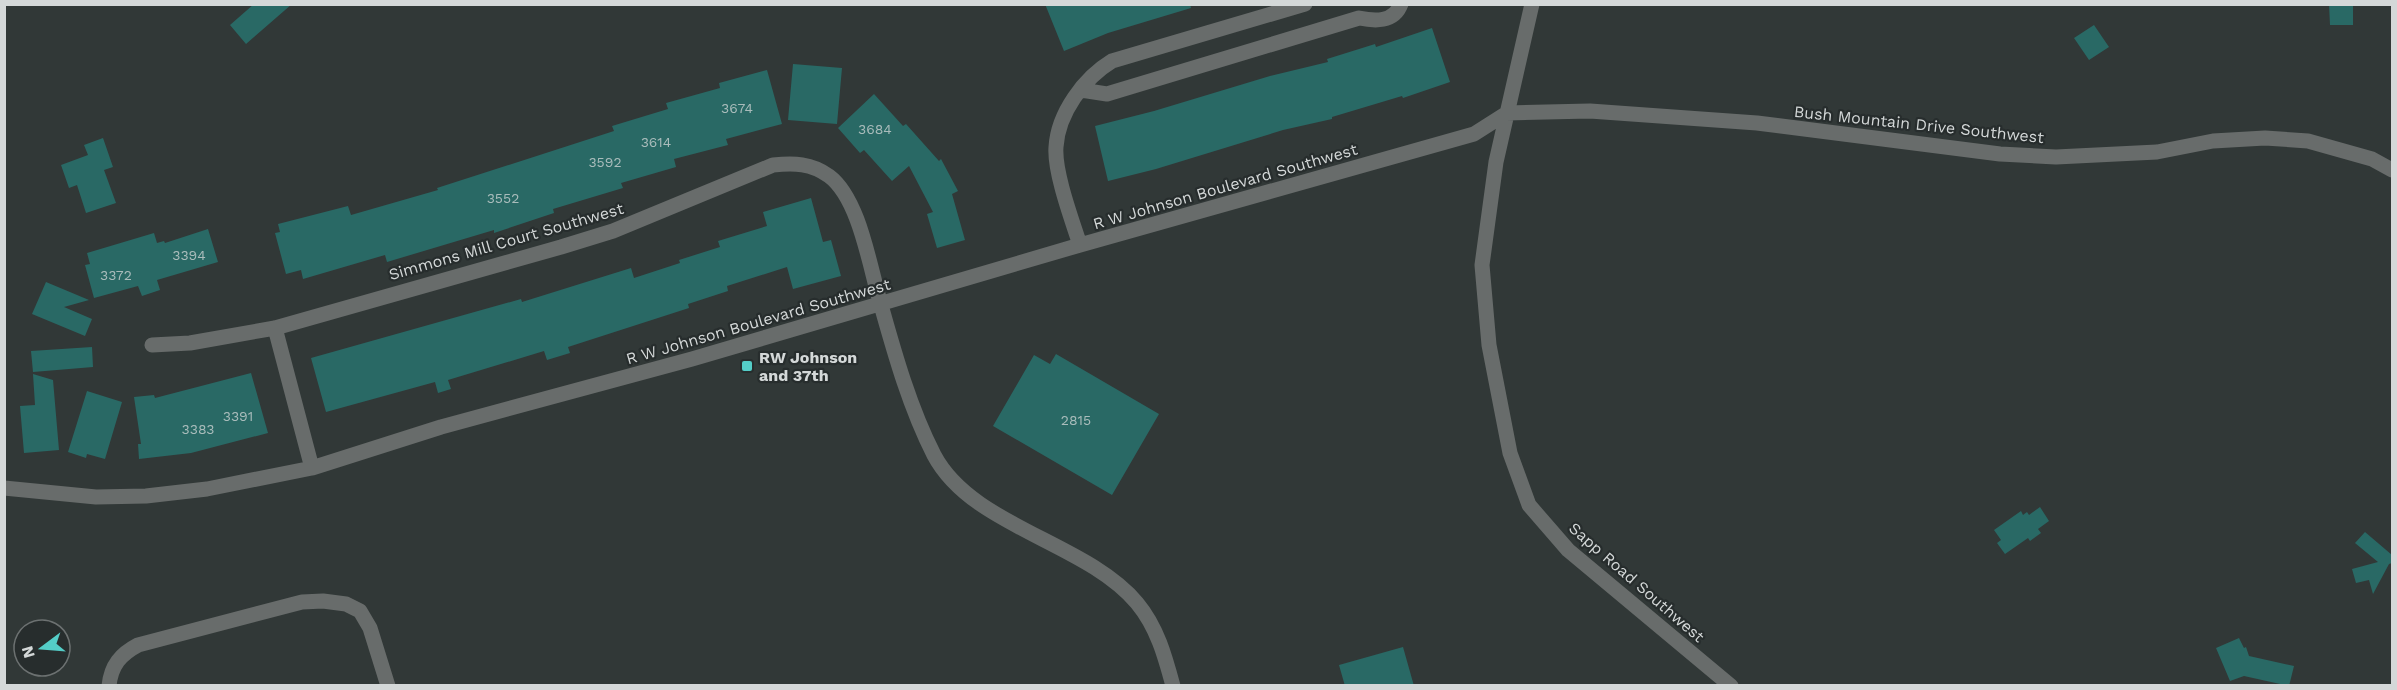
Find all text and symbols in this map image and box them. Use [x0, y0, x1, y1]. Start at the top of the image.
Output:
house number: 3674 [721, 100, 753, 116]
street label: Bush Mountain Drive Southwest [1793, 102, 2045, 147]
house number: 3684 [858, 121, 892, 137]
house number: 3614 [641, 134, 671, 150]
street label: R W Johnson Boulevard Southwest [1091, 140, 1360, 233]
house number: 3592 [588, 154, 622, 170]
house number: 3552 [487, 190, 519, 206]
street label: Simmons Mill Court Southwest [387, 199, 626, 284]
house number: 3394 [172, 247, 206, 263]
house number: 3372 [100, 267, 132, 283]
street label: R W Johnson Boulevard Southwest [624, 275, 893, 368]
place label: RW Johnson and 37th [759, 348, 857, 385]
marker: RW Johnson and 37th [740, 359, 754, 373]
house number: 3391 [223, 408, 253, 424]
house number: 2815 [1061, 412, 1091, 428]
house number: 3383 [182, 421, 214, 437]
street label: Sapp Road Southwest [1565, 518, 1708, 646]
north arrow [12, 618, 72, 678]
text: N [17, 644, 39, 660]

